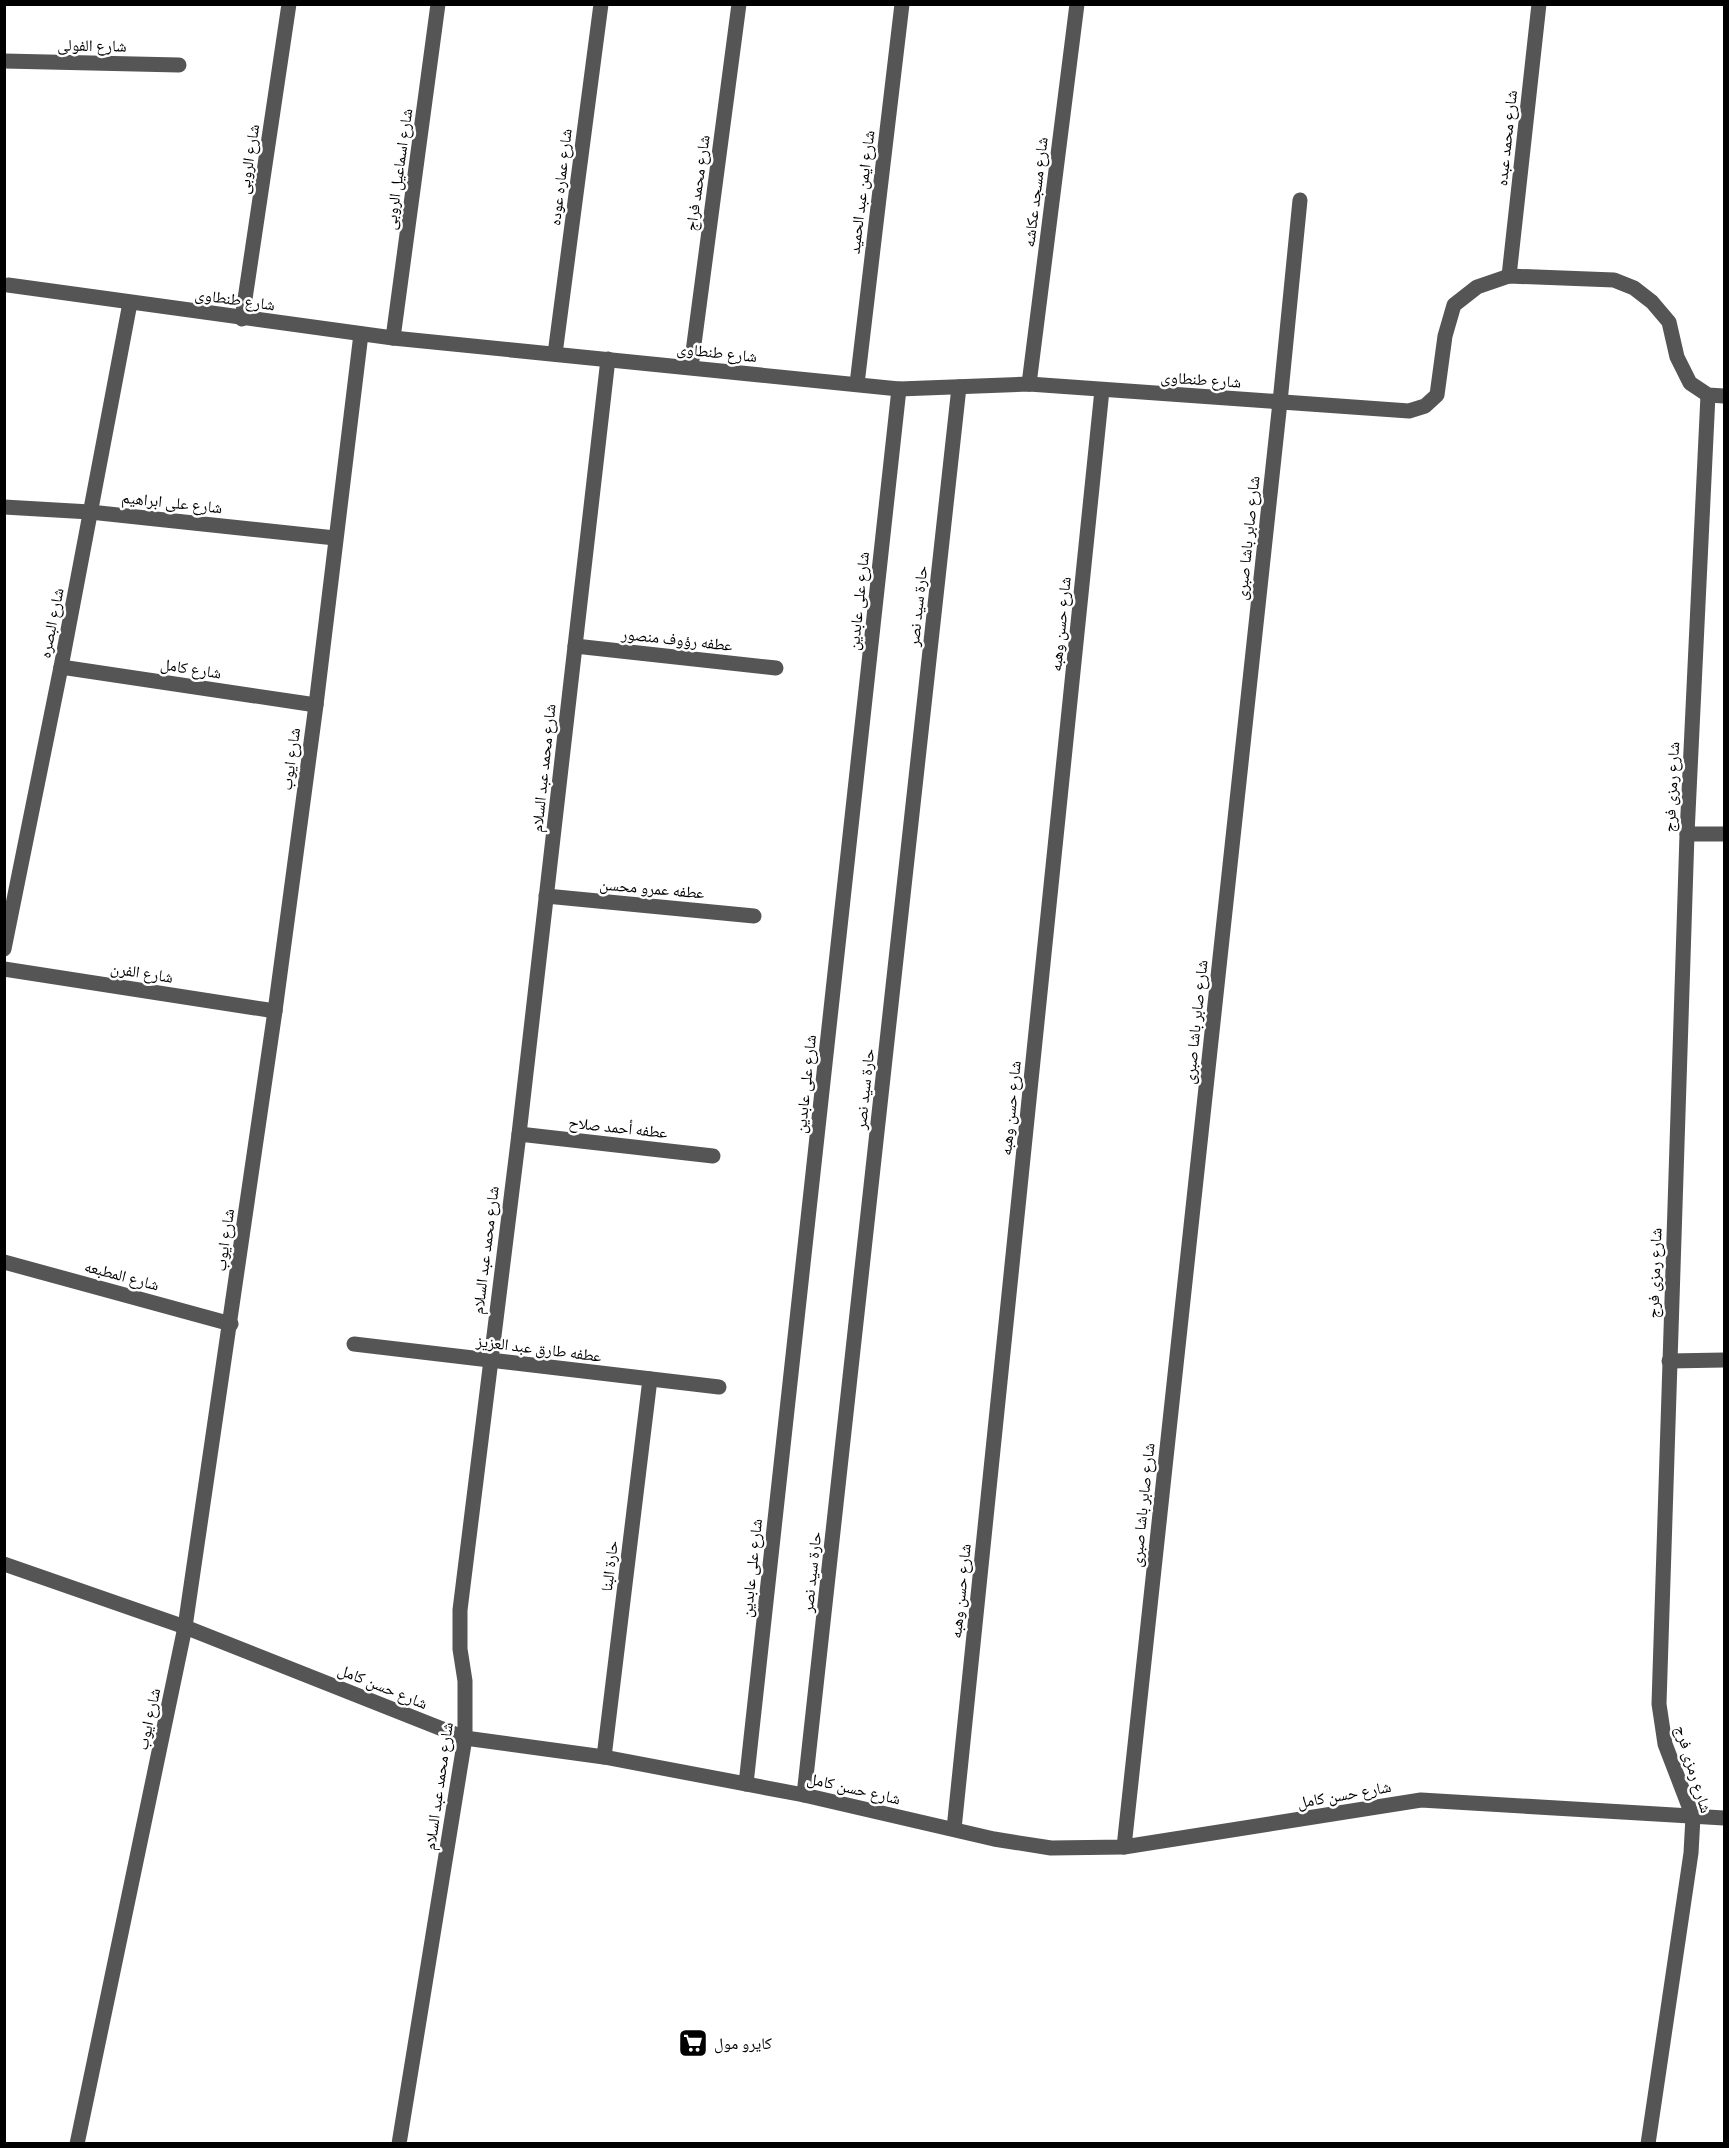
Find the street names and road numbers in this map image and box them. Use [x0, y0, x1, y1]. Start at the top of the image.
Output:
street label: شارع الفولى [57, 32, 127, 58]
street label: شارع محمد عبده [1489, 89, 1523, 187]
street label: شارع اسماعيل الروبى [378, 107, 418, 231]
street label: شارع الروبى [231, 122, 265, 196]
street label: شارع عماره عوده [542, 127, 578, 227]
street label: شارع ايمن عبد الحميد [842, 129, 880, 255]
street label: شارع محمد فراج [678, 133, 716, 233]
street label: شارع مسجد عكاشه [1016, 136, 1054, 248]
street label: شارع طنطاوى [193, 282, 277, 316]
street label: شارع طنطاوى [676, 336, 758, 368]
street label: شارع طنطاوى [1160, 364, 1242, 394]
street label: شارع صابر باشا صبرى [1229, 475, 1265, 601]
street label: شارع على ابراهيم [120, 485, 224, 519]
street label: شارع على عابدين [841, 550, 875, 652]
street label: حارة سيد نصر [901, 564, 933, 649]
street label: شارع حسن وهبه [1043, 575, 1077, 673]
street label: شارع البصره [32, 586, 70, 660]
street label: عطفه رؤوف منصور [619, 621, 734, 657]
street label: شارع كامل [159, 651, 223, 685]
street label: شارع محمد عبد السلام [524, 703, 562, 833]
street label: شارع ايوب [274, 726, 306, 792]
street label: شارع رمزى فرج [1657, 741, 1685, 833]
street label: عطفه عمرو محسن [599, 871, 705, 905]
street label: شارع الفرن [109, 955, 175, 989]
street label: شارع صابر باشا صبرى [1177, 959, 1213, 1085]
street label: شارع على عابدين [788, 1033, 822, 1135]
street label: حارة سيد نصر [848, 1047, 880, 1132]
street label: شارع حسن وهبه [993, 1059, 1027, 1157]
street label: عطفه أحمد صلاح [567, 1110, 669, 1144]
street label: شارع محمد عبد السلام [465, 1185, 505, 1315]
street label: شارع ايوب [208, 1207, 240, 1273]
street label: شارع رمزى فرج [1640, 1227, 1668, 1319]
street label: شارع المطبعه [82, 1254, 162, 1296]
street label: عطفه طارق عبد العزيز [474, 1328, 603, 1368]
street label: شارع صابر باشا صبرى [1124, 1442, 1160, 1568]
street label: شارع على عابدين [734, 1517, 768, 1619]
street label: حارة سيد نصر [795, 1530, 827, 1615]
street label: حارة البنا [594, 1539, 624, 1593]
street label: شارع حسن وهبه [943, 1542, 977, 1640]
street label: شارع حسن كامل [334, 1657, 432, 1715]
street label: شارع ايوب [130, 1686, 166, 1752]
street label: شارع محمد عبد السلام [417, 1721, 459, 1851]
street label: شارع رمزى فرج [1669, 1722, 1719, 1816]
street label: شارع حسن كامل [805, 1766, 903, 1810]
street label: شارع حسن كامل [1295, 1774, 1393, 1814]

